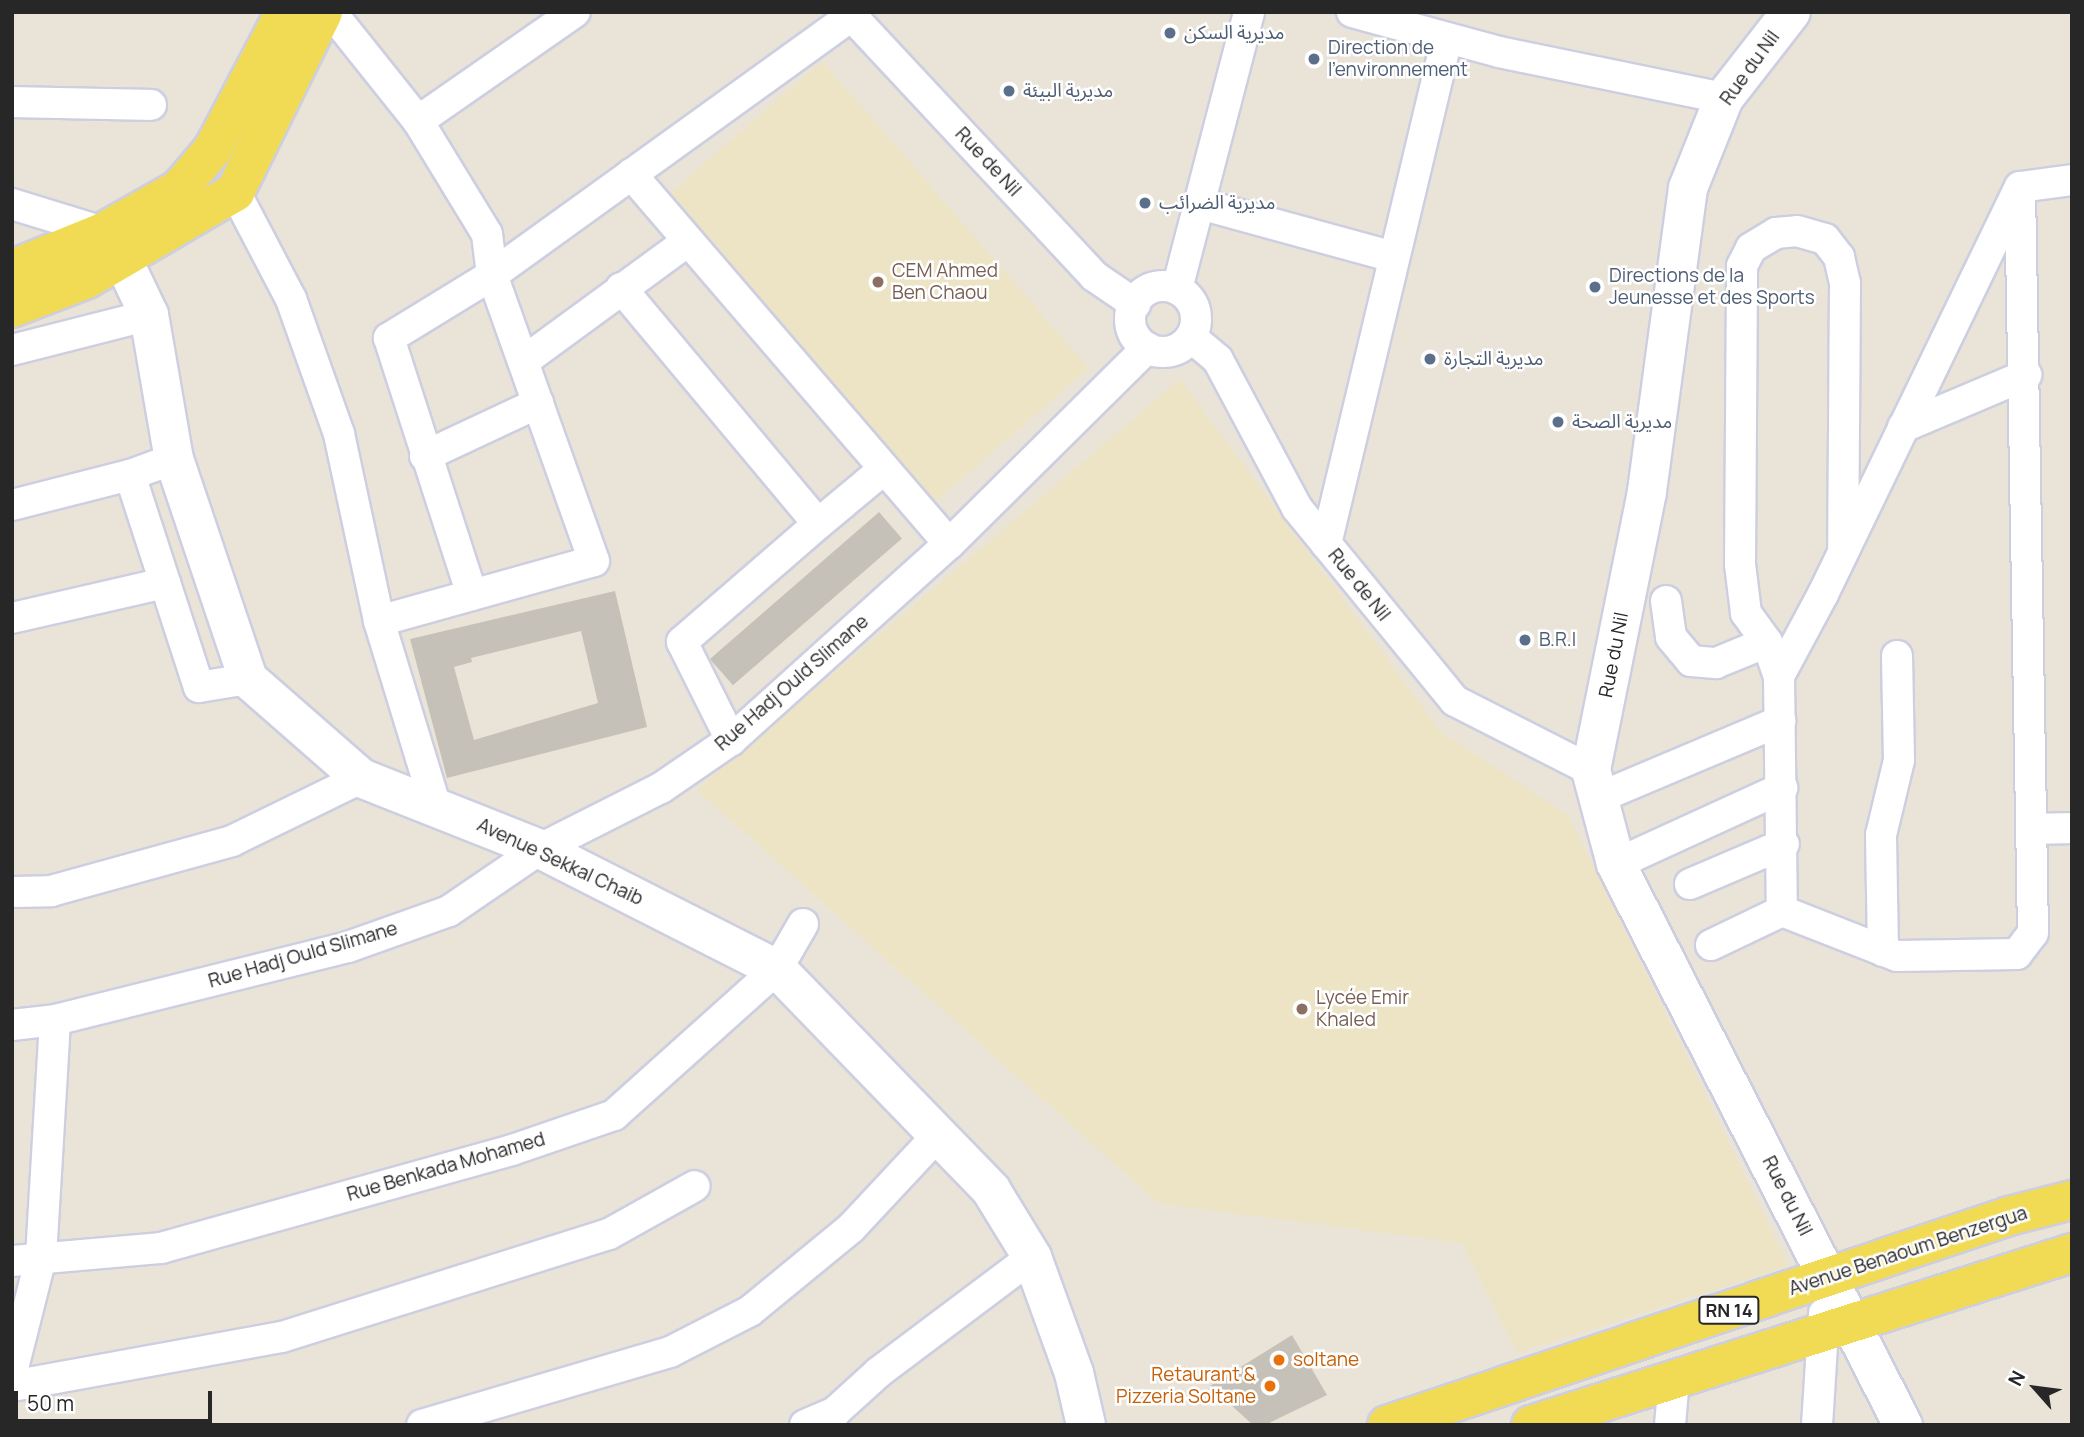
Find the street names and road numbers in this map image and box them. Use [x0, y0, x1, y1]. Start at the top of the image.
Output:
street label: Rue du Nil [1715, 26, 1785, 110]
street label: Rue de Nil [950, 123, 1026, 201]
street label: Rue de Nil [1323, 544, 1395, 626]
street label: Rue Hadj Ould Slimane [711, 610, 873, 756]
street label: Rue du Nil [1595, 610, 1633, 700]
street label: Avenue Sekkal Chaib [473, 814, 647, 910]
street label: Rue Hadj Ould Slimane [206, 917, 400, 993]
street label: Rue Benkada Mohamed [344, 1128, 548, 1206]
street label: Rue du Nil [1757, 1152, 1817, 1240]
street label: Avenue Benaoum Benzergua [1786, 1202, 2030, 1300]
road number: RN 14 [1698, 1296, 1760, 1324]

